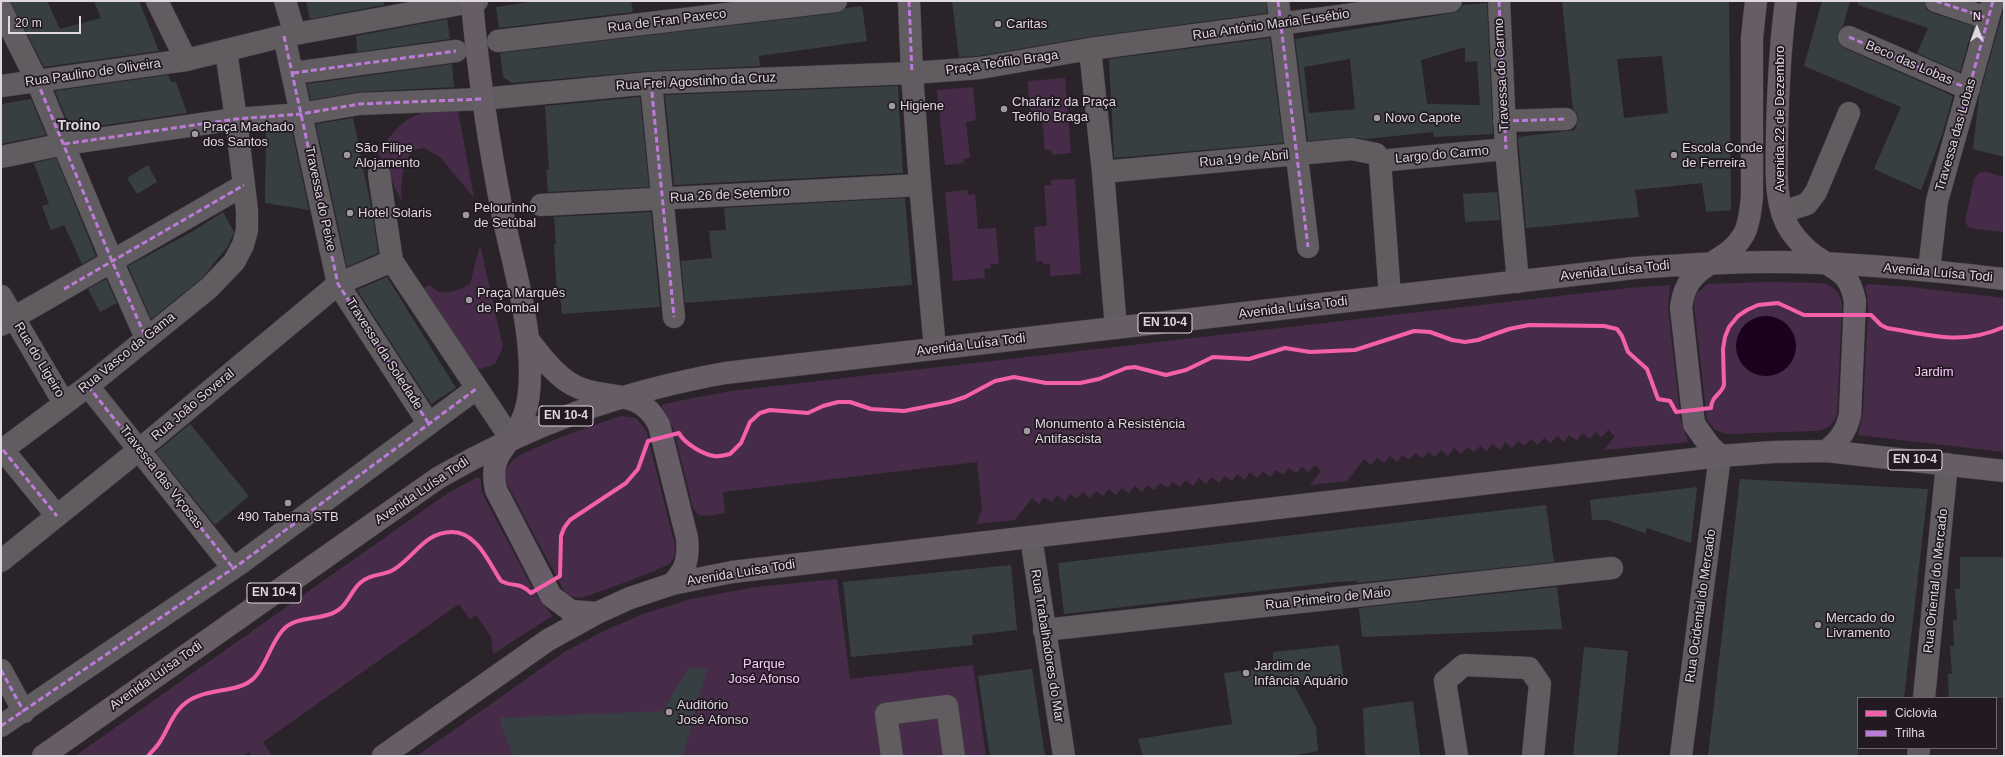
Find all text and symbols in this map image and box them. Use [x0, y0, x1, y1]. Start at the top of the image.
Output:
street label: Rua de Fran Paxeco [607, 6, 727, 36]
street label: Rua António Maria Eusébio [1192, 6, 1350, 44]
scale bar [10, 8, 83, 34]
north arrow [1957, 8, 1997, 48]
text: N [1973, 10, 1981, 22]
text: 20 m [15, 16, 42, 30]
place label: Caritas [1006, 16, 1047, 32]
street label: Travessa do Carmo [1491, 18, 1513, 132]
marker: Caritas [993, 19, 1003, 29]
street label: Beco das Lobas [1863, 38, 1955, 88]
street label: Avenida 22 de Dezembro [1772, 46, 1788, 192]
street label: Praça Teófilo Braga [945, 47, 1059, 79]
street label: Rua Paulino de Oliveira [24, 56, 162, 90]
street label: Rua Frei Agostinho da Cruz [615, 70, 777, 94]
street label: Travessa das Lobas [1932, 77, 1980, 193]
place label: Chafariz da Praça Teófilo Braga [1012, 94, 1116, 125]
place label: Higiene [900, 98, 944, 114]
marker: Higiene [887, 101, 897, 111]
marker: Chafariz da Praça Teófilo Braga [999, 104, 1009, 114]
place label: Novo Capote [1385, 110, 1461, 126]
marker: Novo Capote [1372, 113, 1382, 123]
district label: Troino [58, 118, 100, 134]
place label: Praça Machado dos Santos [203, 119, 294, 150]
marker: Praça Machado dos Santos [190, 129, 200, 139]
place label: São Filipe Alojamento [355, 140, 420, 171]
place label: Escola Conde de Ferreira [1682, 140, 1763, 171]
street label: Largo do Carmo [1395, 143, 1489, 167]
street label: Travessa do Peixe [301, 145, 339, 253]
street label: Rua 19 de Abril [1199, 147, 1289, 171]
marker: São Filipe Alojamento [342, 150, 352, 160]
marker: Escola Conde de Ferreira [1669, 150, 1679, 160]
street label: Rua 26 de Setembro [670, 184, 790, 206]
place label: Pelourinho de Setúbal [474, 200, 536, 231]
place label: Hotel Solaris [358, 205, 432, 221]
marker: Hotel Solaris [345, 208, 355, 218]
marker: Pelourinho de Setúbal [461, 210, 471, 220]
street label: Avenida Luísa Todi [1560, 258, 1670, 284]
street label: Avenida Luísa Todi [1883, 260, 1993, 286]
place label: Praça Marquês de Pombal [477, 285, 565, 316]
street label: Avenida Luísa Todi [1238, 294, 1348, 322]
street label: Travessa da Soledade [342, 295, 426, 413]
marker: Praça Marquês de Pombal [464, 295, 474, 305]
street label: Rua Vasco da Gama [76, 309, 178, 397]
road number: EN 10-4 [1138, 313, 1192, 333]
street label: Rua do Ligeiro [11, 320, 67, 400]
street label: Avenida Luísa Todi [916, 331, 1026, 359]
park label: Jardim [1914, 364, 1954, 380]
street label: Rua João Soveral [148, 366, 238, 444]
road number: EN 10-4 [539, 406, 593, 426]
place label: Monumento à Resistência Antifascista [1035, 416, 1185, 447]
street label: Travessa das Viçosas [116, 422, 206, 532]
marker: Monumento à Resistência Antifascista [1022, 426, 1032, 436]
road number: EN 10-4 [1888, 450, 1942, 470]
street label: Avenida Luísa Todi [372, 454, 472, 528]
marker: 490 Taberna STB [283, 498, 293, 508]
street label: Rua Oriental do Mercado [1921, 508, 1951, 654]
place label: 490 Taberna STB [237, 509, 339, 525]
street label: Rua Ocidental do Mercado [1683, 528, 1719, 684]
street label: Avenida Luísa Todi [686, 557, 796, 589]
street label: Rua Trabalhadores do Mar [1027, 568, 1067, 724]
road number: EN 10-4 [247, 583, 301, 603]
street label: Rua Primeiro de Maio [1265, 585, 1391, 613]
place label: Mercado do Livramento [1826, 610, 1895, 641]
marker: Mercado do Livramento [1813, 620, 1823, 630]
street label: Avenida Luísa Todi [107, 638, 205, 714]
park label: Parque José Afonso [728, 656, 800, 687]
place label: Jardim de Infância Aquário [1254, 658, 1348, 689]
marker: Jardim de Infância Aquário [1241, 668, 1251, 678]
place label: Auditório José Afonso [677, 697, 749, 728]
legend [1857, 697, 1997, 749]
text: Ciclovia [1895, 706, 1937, 720]
marker: Auditório José Afonso [664, 707, 674, 717]
text: Trilha [1895, 726, 1925, 740]

